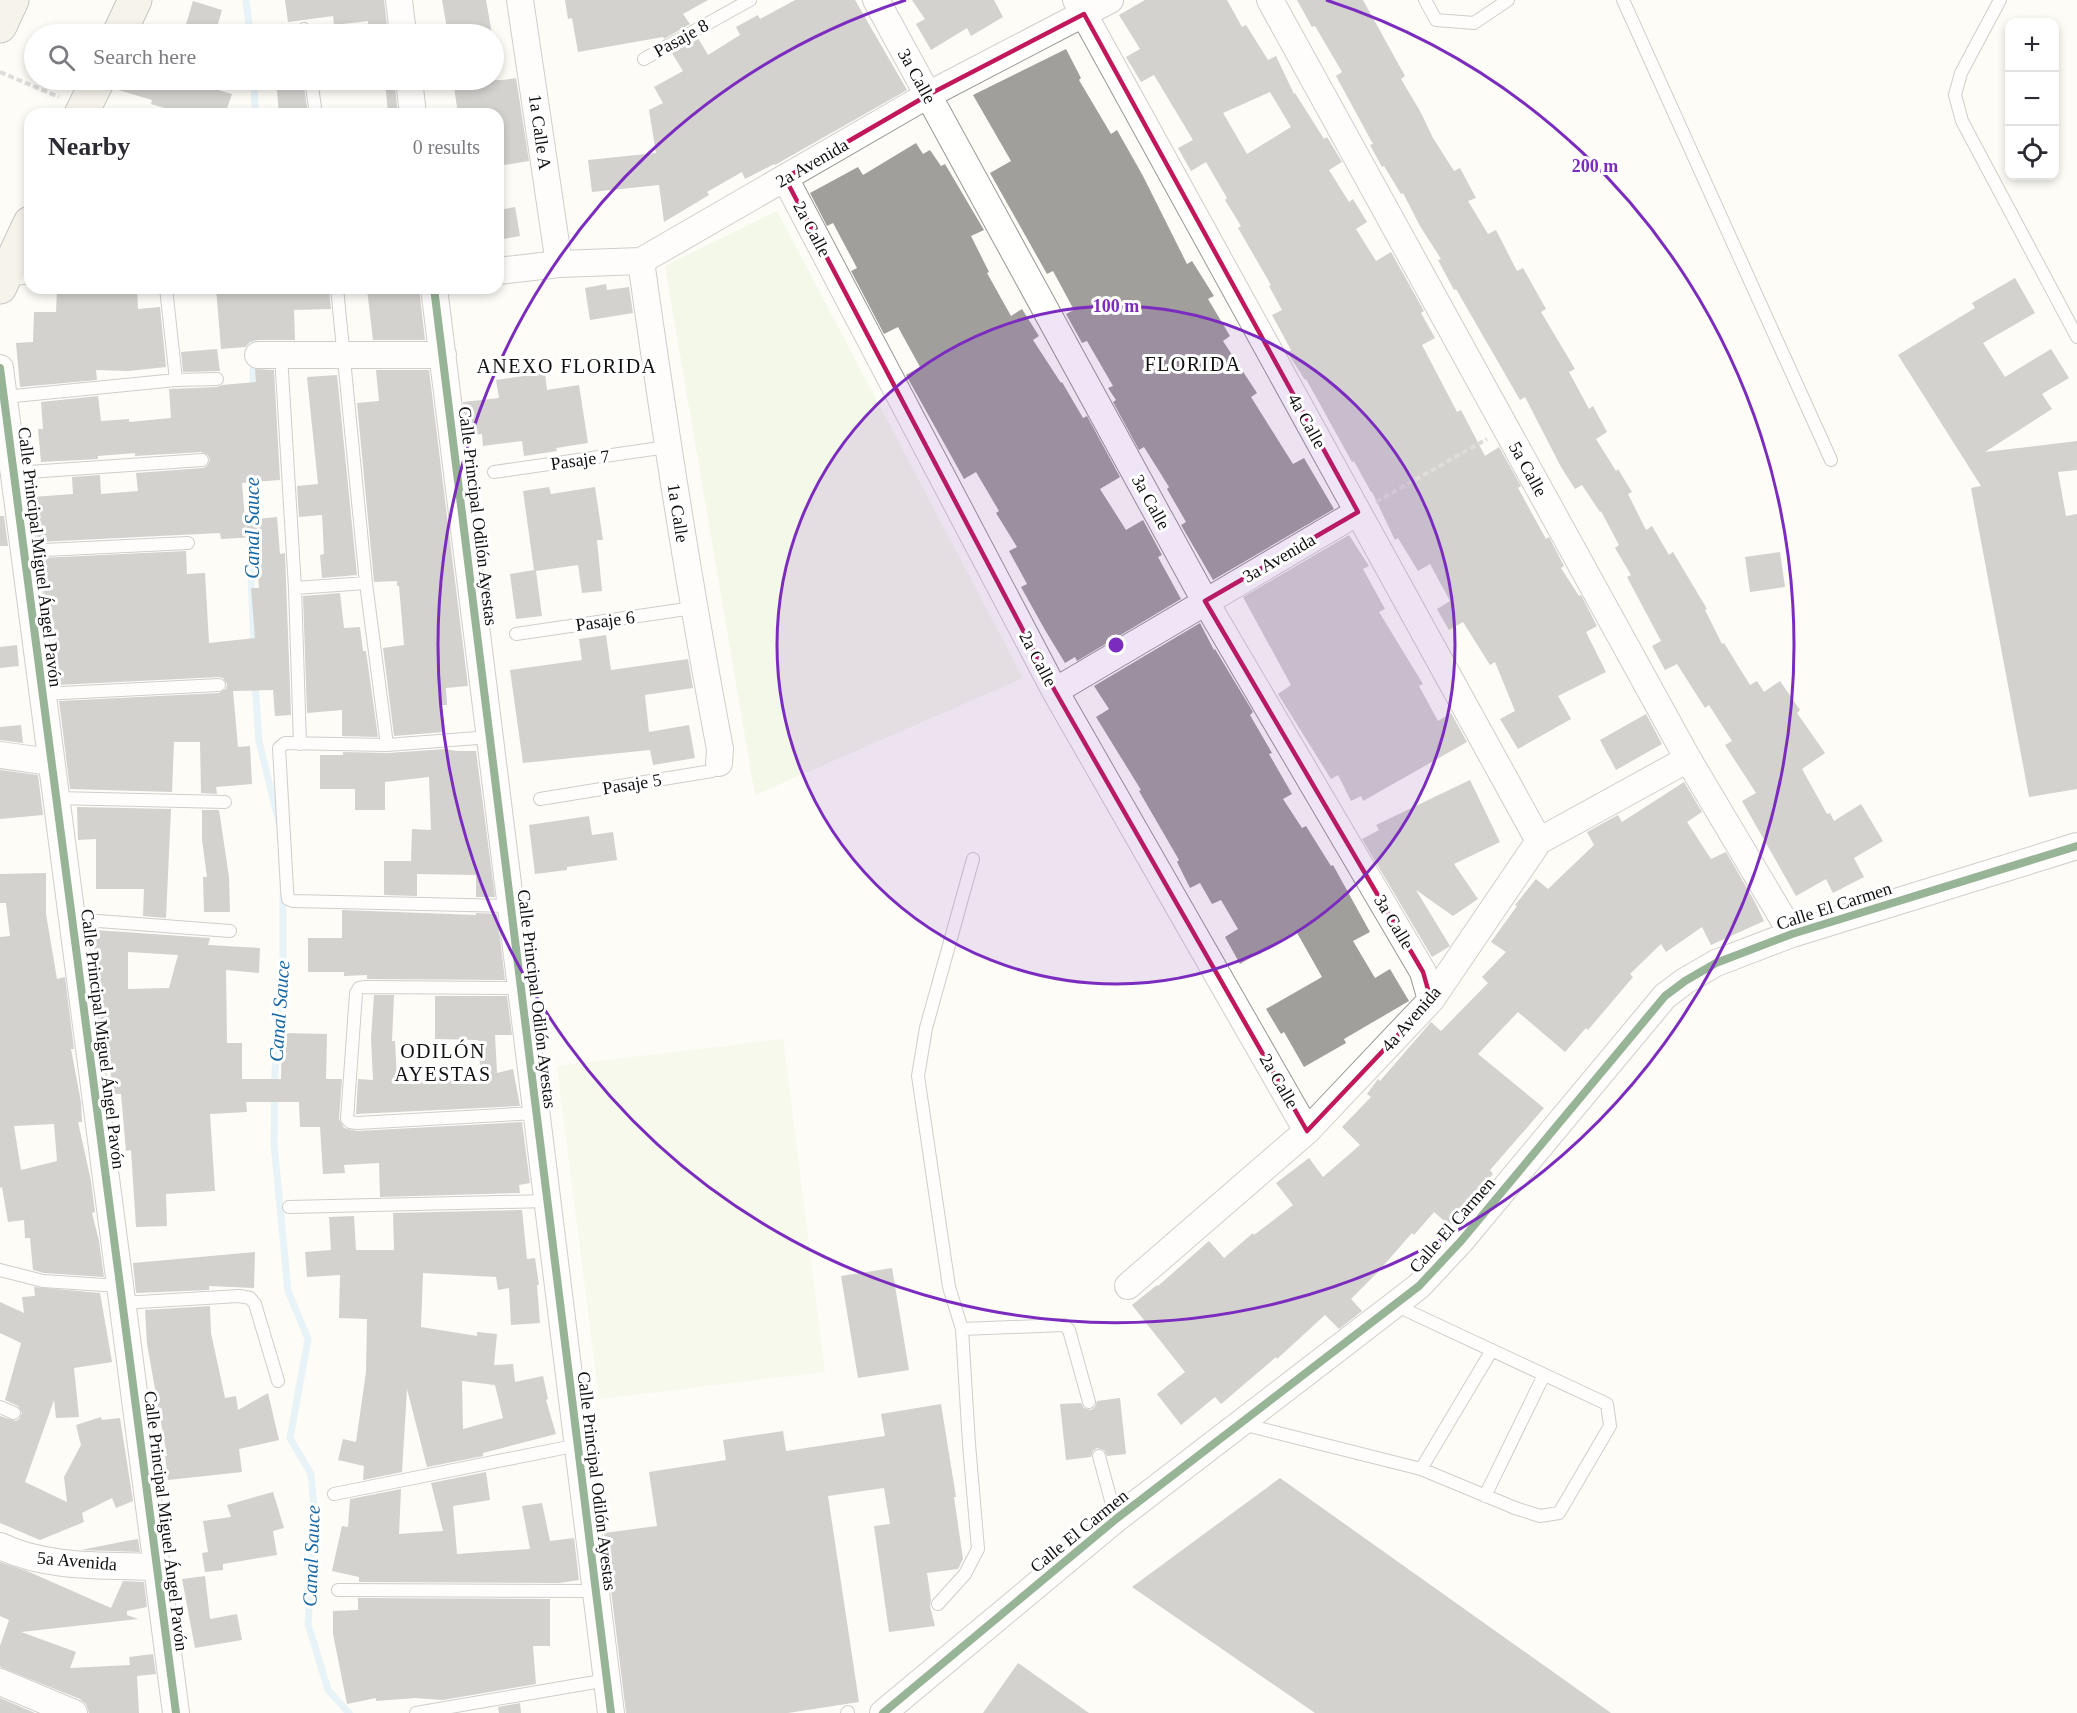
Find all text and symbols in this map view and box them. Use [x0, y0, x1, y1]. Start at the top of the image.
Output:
street label: Pasaje 8 [650, 15, 712, 61]
map controls [2005, 18, 2059, 180]
button: + [2005, 18, 2059, 72]
search box [24, 24, 504, 90]
icon: search [45, 41, 78, 74]
text: Search here [93, 44, 196, 69]
street label: 3a Calle [894, 45, 940, 107]
button: − [2005, 72, 2059, 126]
street label: 1a Calle A [525, 93, 555, 171]
button: locate [2005, 126, 2059, 180]
text: Nearby [48, 132, 130, 161]
street label: 2a Avenida [772, 134, 852, 192]
text: 0 results [413, 136, 480, 158]
text: 200 m [1572, 156, 1618, 176]
street label: 2a Calle [789, 198, 835, 260]
text: 100 m [1093, 296, 1139, 316]
district label: FLORIDA [1144, 353, 1242, 375]
district label: ANEXO FLORIDA [476, 355, 658, 377]
street label: 4a Calle [1284, 390, 1330, 452]
street label: Calle Principal Odilón Ayestas [455, 405, 501, 627]
street label: Calle Principal Miguel Ángel Pavón [14, 426, 67, 688]
street label: 5a Calle [1505, 438, 1551, 500]
street label: Pasaje 7 [549, 446, 611, 474]
street label: 3a Calle [1128, 471, 1174, 533]
water label: Canal Sauce [241, 477, 263, 579]
street label: 1a Calle [663, 482, 693, 544]
street label: 3a Avenida [1239, 529, 1319, 587]
street label: Pasaje 6 [574, 607, 636, 635]
street label: 2a Calle [1015, 628, 1061, 690]
centre of rings [1106, 635, 1126, 655]
street label: Pasaje 5 [601, 769, 663, 799]
street label: Calle El Carmen [1774, 878, 1894, 934]
street label: Calle Principal Odilón Ayestas [514, 888, 560, 1110]
street label: 3a Calle [1370, 891, 1418, 953]
street label: Calle Principal Miguel Ángel Pavón [77, 908, 130, 1170]
water label: Canal Sauce [264, 959, 294, 1062]
street label: 4a Avenida [1377, 982, 1445, 1056]
district label: ODILÓN AYESTAS [394, 1039, 492, 1085]
street label: 2a Calle [1255, 1050, 1303, 1112]
street label: Calle El Carmen [1405, 1173, 1499, 1277]
street label: Calle Principal Odilón Ayestas [574, 1370, 620, 1592]
street label: Calle Principal Miguel Ángel Pavón [140, 1390, 193, 1652]
street label: Calle El Carmen [1026, 1485, 1132, 1577]
water label: Canal Sauce [298, 1505, 324, 1607]
street label: 5a Avenida [36, 1548, 118, 1574]

